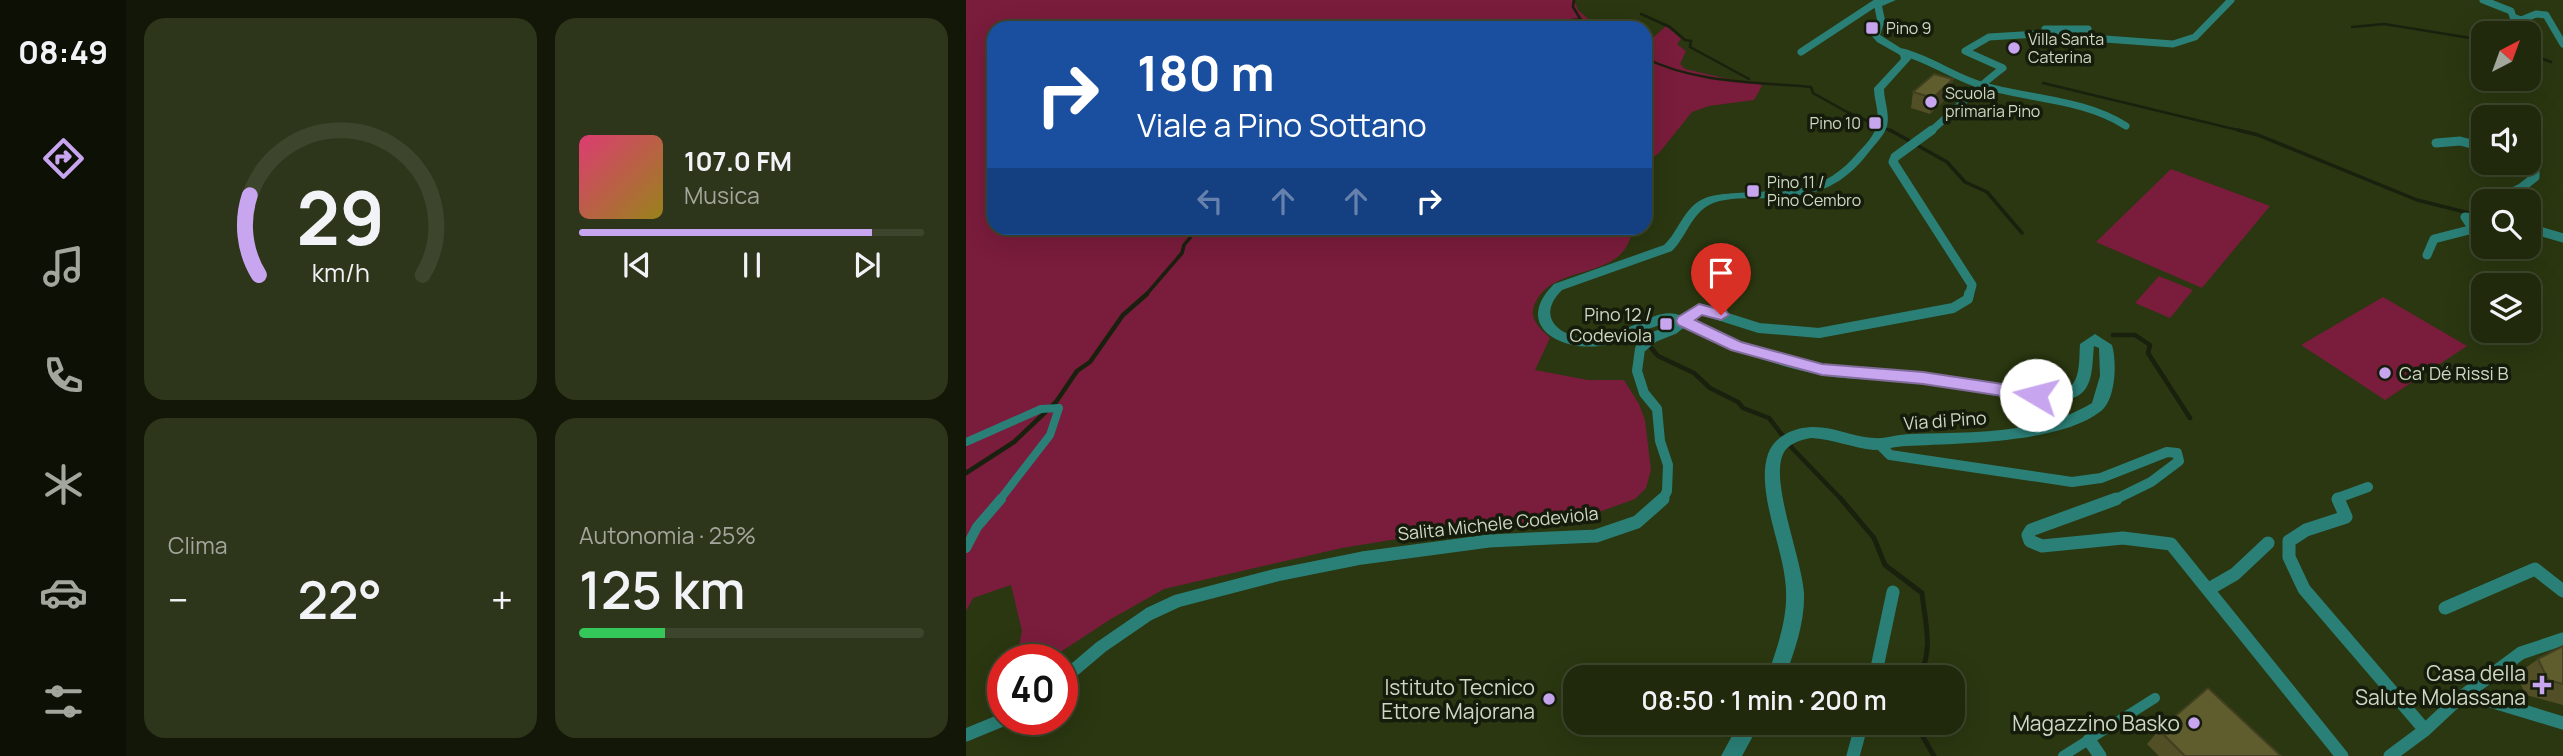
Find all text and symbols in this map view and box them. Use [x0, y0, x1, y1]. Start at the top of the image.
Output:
place label: Pino 9 [1886, 17, 1931, 39]
marker: Pino 9 [1864, 20, 1880, 36]
north arrow [2471, 21, 2541, 91]
map controls [2471, 21, 2541, 343]
place label: Villa Santa Caterina [2028, 28, 2104, 68]
text: 08:49 [18, 30, 108, 74]
text: 180 m [1137, 39, 1275, 106]
marker: Villa Santa Caterina [2006, 40, 2022, 56]
icon: right [1022, 49, 1113, 140]
place label: Scuola primaria Pino [1945, 82, 2040, 122]
marker: Scuola primaria Pino [1923, 94, 1939, 110]
text: Viale a Pino Sottano [1137, 103, 1427, 147]
button: sound [2471, 105, 2541, 175]
place label: Pino 10 [1809, 112, 1861, 134]
marker: Pino 10 [1867, 115, 1883, 131]
icon: directions [39, 134, 88, 183]
text: 107.0 FM [684, 143, 792, 179]
text: 29 [296, 168, 385, 268]
place label: Pino 11 / Pino Cembro [1767, 171, 1861, 211]
text: Musica [684, 179, 760, 211]
icon: left [1191, 182, 1229, 220]
icon: ahead [1264, 182, 1302, 220]
icon: ahead [1337, 182, 1375, 220]
icon: right [1410, 182, 1448, 220]
marker: Pino 11 / Pino Cembro [1745, 183, 1761, 199]
button: search [2471, 189, 2541, 259]
icon: music [39, 242, 88, 291]
pin [1691, 243, 1751, 315]
icon: previous [618, 246, 656, 284]
icon: pause [733, 246, 771, 284]
icon: next [848, 246, 886, 284]
icon: arrive [1702, 254, 1740, 292]
text: km/h [311, 255, 370, 290]
button: layers [2471, 273, 2541, 343]
place label: Pino 12 / Codeviola [1569, 302, 1652, 347]
marker: Pino 12 / Codeviola [1658, 316, 1674, 332]
icon: phone [39, 351, 88, 400]
position arrow [1999, 358, 2073, 432]
place label: Ca' Dé Rissi B [2399, 361, 2508, 385]
marker: Ca' Dé Rissi B [2377, 365, 2393, 381]
street label: Via di Pino [1903, 405, 1987, 435]
icon: climate [39, 460, 88, 509]
street label: Salita Michele Codeviola [1396, 501, 1600, 545]
text: Autonomia · 25% [579, 519, 756, 551]
text: Clima [168, 529, 227, 561]
text: 125 km [579, 554, 745, 625]
text: 22° [298, 564, 382, 635]
icon: car [39, 568, 88, 617]
text: − [168, 573, 189, 625]
text: + [491, 573, 513, 625]
speed limit sign: 40 [987, 644, 1078, 735]
place label: Casa della Salute Molassana [2355, 659, 2526, 711]
place label: Istituto Tecnico Ettore Majorana [1381, 673, 1535, 725]
marker: Casa della Salute Molassana [2532, 675, 2552, 695]
icon: filters [39, 677, 88, 726]
text: 08:50 · 1 min · 200 m [1641, 682, 1887, 718]
marker: Istituto Tecnico Ettore Majorana [1541, 691, 1557, 707]
place label: Magazzino Basko [2012, 709, 2180, 737]
marker: Magazzino Basko [2186, 715, 2202, 731]

